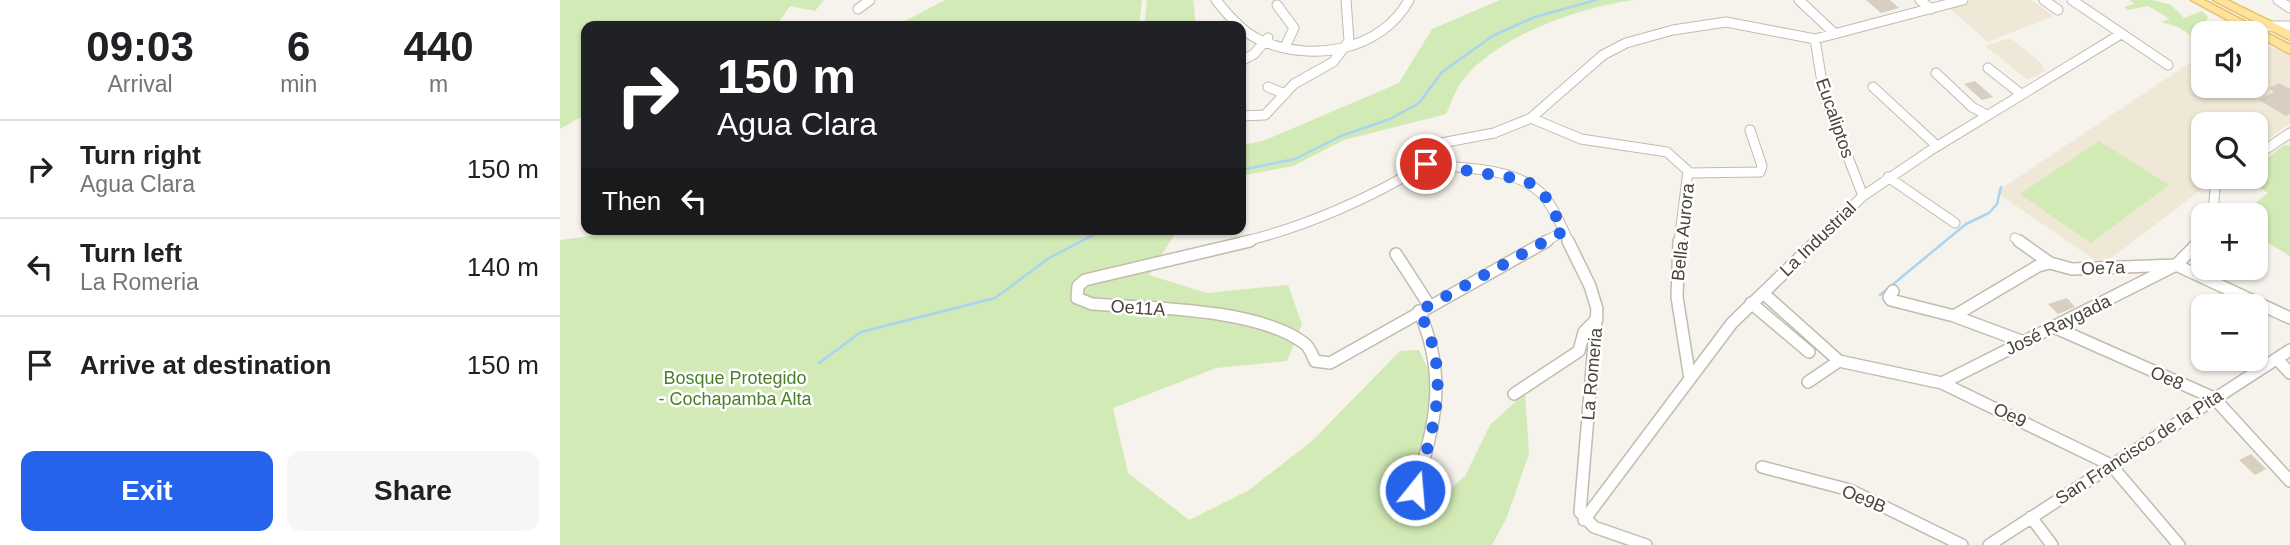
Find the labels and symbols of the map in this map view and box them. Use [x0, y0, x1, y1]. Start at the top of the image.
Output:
street label: Eucaliptos [1812, 75, 1858, 161]
pin [1396, 134, 1456, 194]
street label: Bella Aurora [1668, 181, 1698, 282]
street label: La Industrial [1776, 198, 1860, 280]
street label: Oe7a [2081, 257, 2126, 279]
street label: José Raygada [2002, 290, 2115, 359]
street label: Oe11A [1110, 296, 1166, 320]
street label: La Romeria [1578, 326, 1606, 421]
street label: Oe8 [2147, 362, 2187, 394]
park label: Bosque Protegido - Cochapamba Alta [658, 368, 813, 409]
street label: San Francisco de la Pita [2052, 385, 2227, 509]
street label: Oe9 [1990, 399, 2030, 431]
position arrow [1378, 453, 1452, 527]
street label: Oe9B [1839, 481, 1889, 517]

